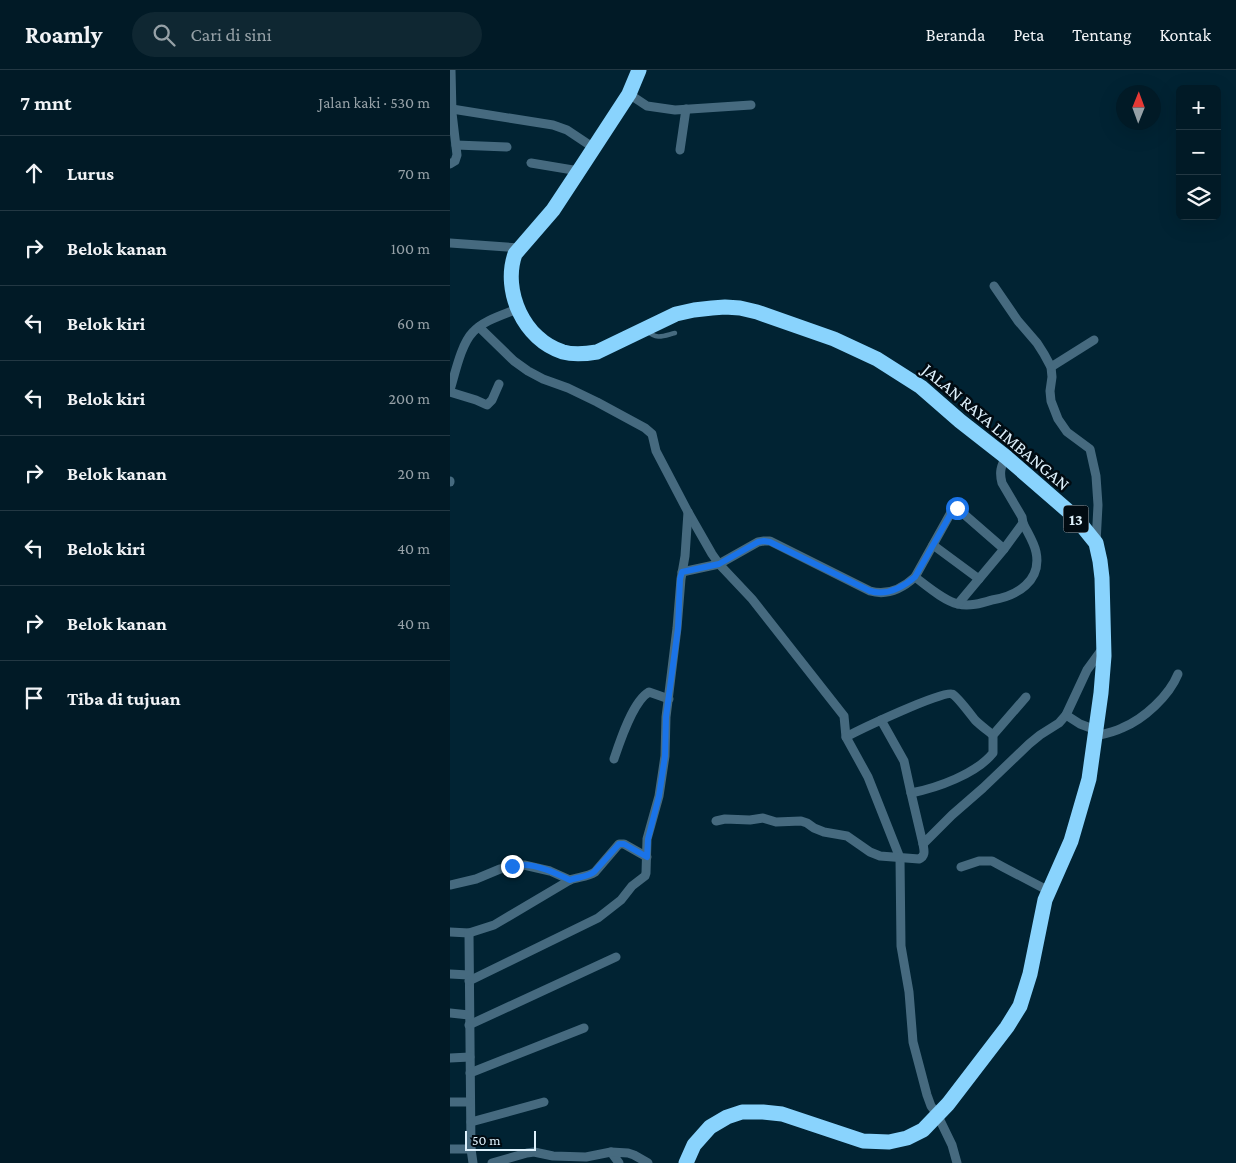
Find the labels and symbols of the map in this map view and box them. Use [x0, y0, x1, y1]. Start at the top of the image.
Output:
north arrow [1116, 85, 1161, 130]
street label: JALAN RAYA LIMBANGAN [917, 358, 1074, 495]
route start [946, 497, 969, 520]
road number: 13 [1064, 506, 1088, 532]
route end [501, 855, 524, 878]
scale bar [465, 1128, 536, 1151]

